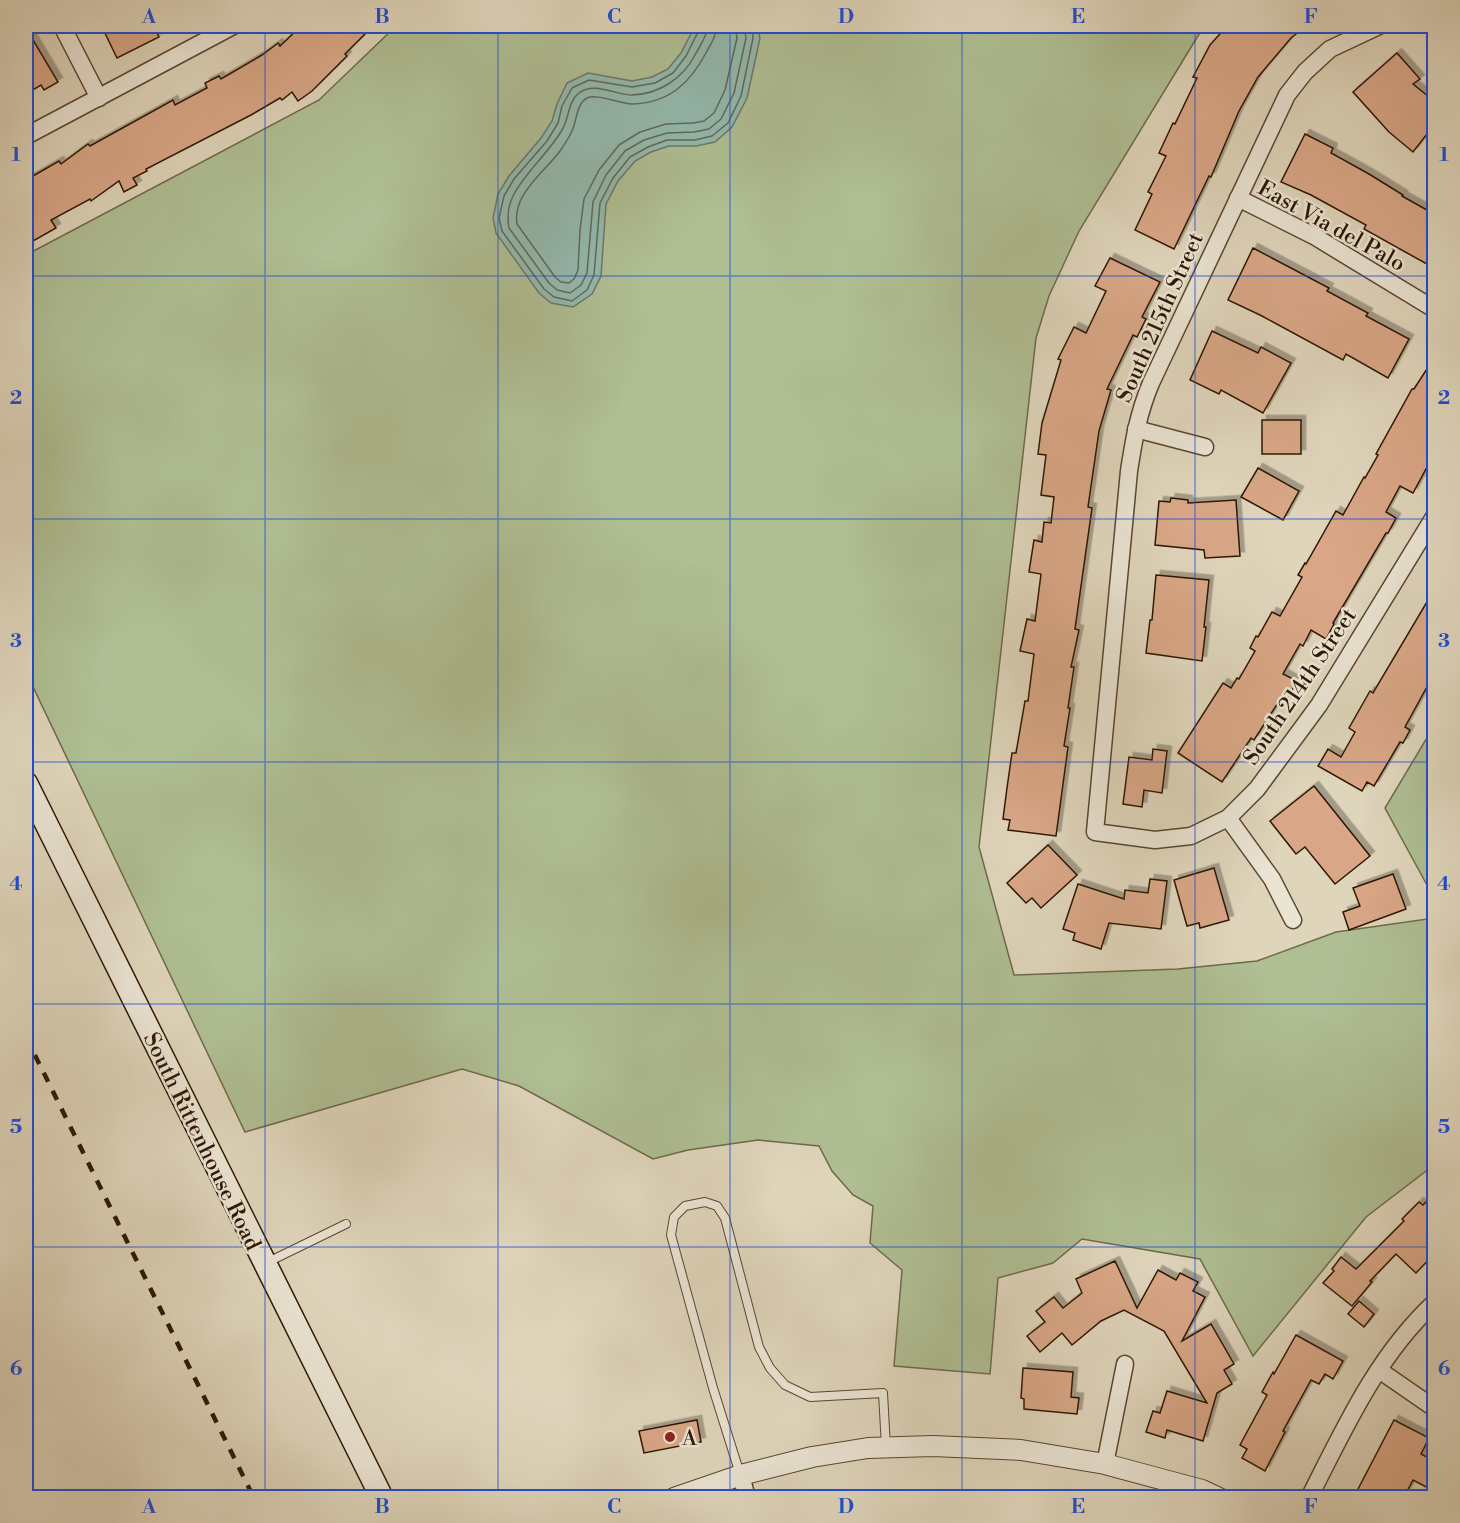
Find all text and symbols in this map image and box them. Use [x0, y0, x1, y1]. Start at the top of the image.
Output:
text: A [141, 5, 157, 30]
text: B [374, 5, 390, 30]
text: C [607, 5, 621, 30]
text: D [838, 5, 854, 30]
text: E [1071, 5, 1085, 30]
text: F [1304, 5, 1318, 30]
text: 1 [11, 143, 21, 168]
text: 1 [1439, 143, 1449, 168]
street label: East Via del Palo [1253, 175, 1410, 278]
street label: South 215th Street [1111, 228, 1210, 407]
text: 2 [10, 386, 22, 411]
text: 2 [1438, 386, 1450, 411]
street label: South 214th Street [1238, 603, 1363, 770]
text: 3 [10, 629, 22, 654]
text: 3 [1438, 629, 1450, 654]
text: 4 [9, 872, 23, 897]
text: 4 [1437, 872, 1451, 897]
street label: South Rittenhouse Road [137, 1028, 266, 1256]
text: 5 [10, 1115, 22, 1140]
text: 5 [1438, 1115, 1450, 1140]
text: 6 [10, 1357, 23, 1382]
text: 6 [1438, 1357, 1451, 1382]
place label: A [681, 1425, 698, 1452]
marker: A [663, 1430, 677, 1444]
text: A [141, 1495, 157, 1520]
text: B [374, 1495, 390, 1520]
text: C [607, 1495, 621, 1520]
text: D [838, 1495, 854, 1520]
text: E [1071, 1495, 1085, 1520]
text: F [1304, 1495, 1318, 1520]

